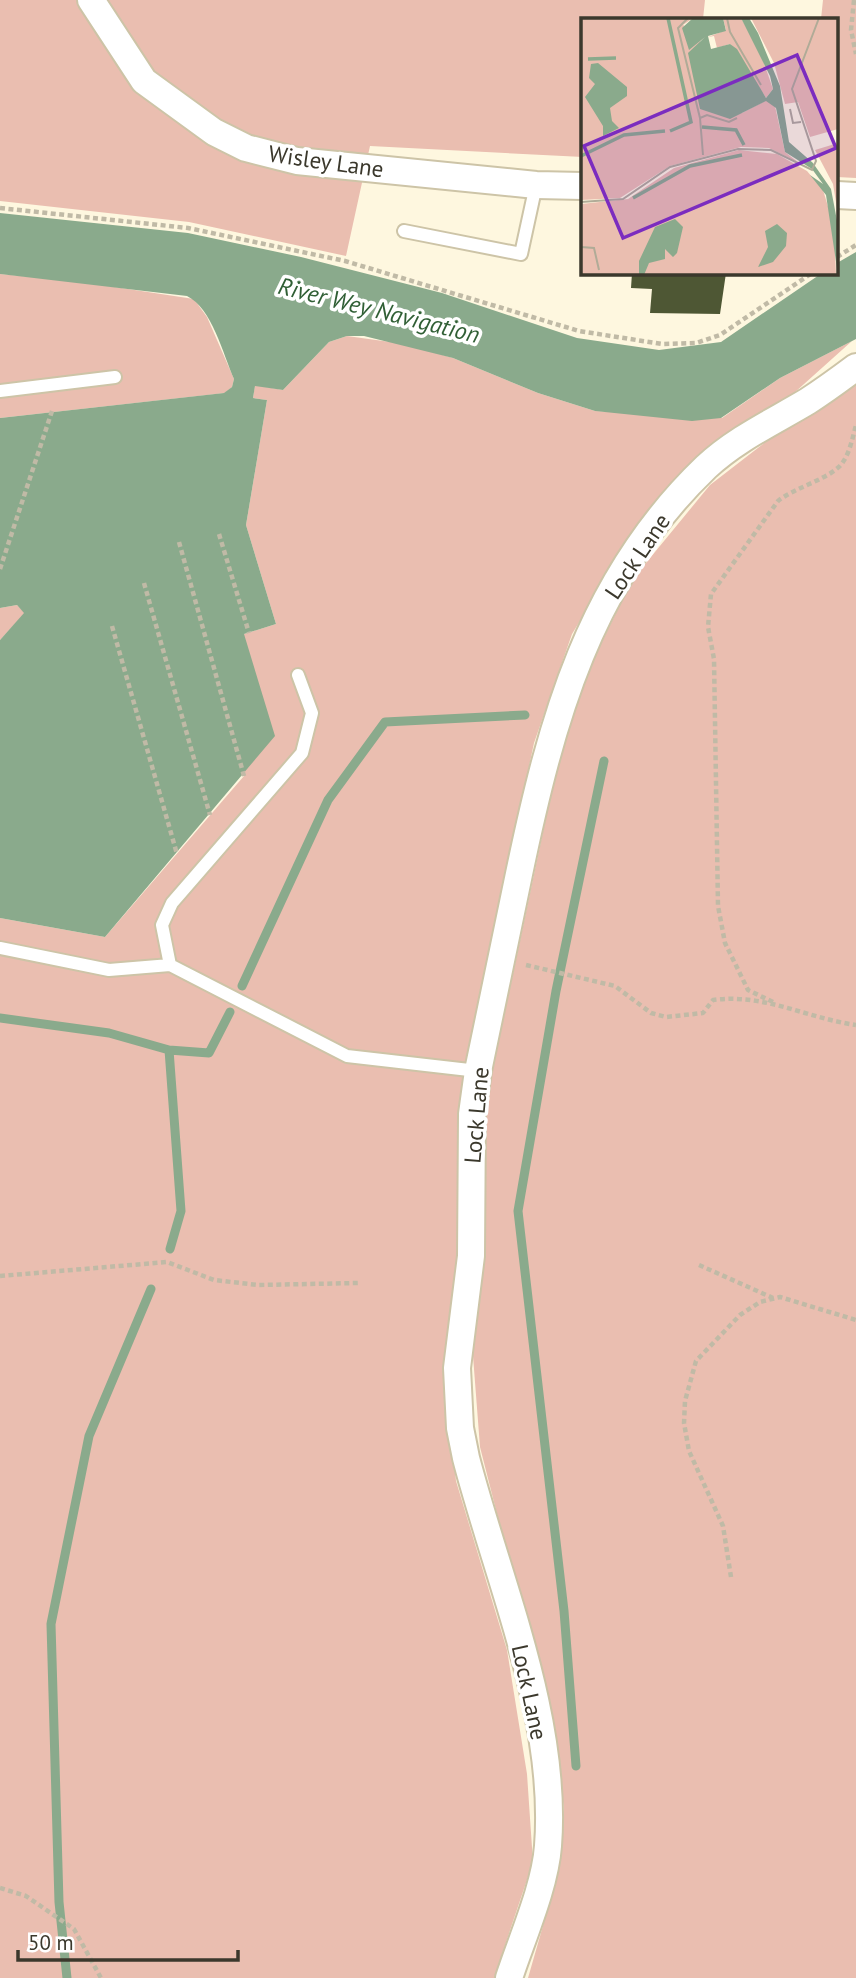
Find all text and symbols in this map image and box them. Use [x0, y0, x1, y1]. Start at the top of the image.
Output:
inset map [581, 18, 838, 275]
street label: Wisley Lane [267, 139, 385, 183]
water label: River Wey Navigation [275, 270, 483, 350]
street label: Lock Lane [598, 508, 676, 604]
street label: Lock Lane [457, 1066, 495, 1164]
street label: Lock Lane [506, 1642, 554, 1742]
scale bar [18, 1918, 238, 1962]
text: 50 m [28, 1929, 74, 1956]

